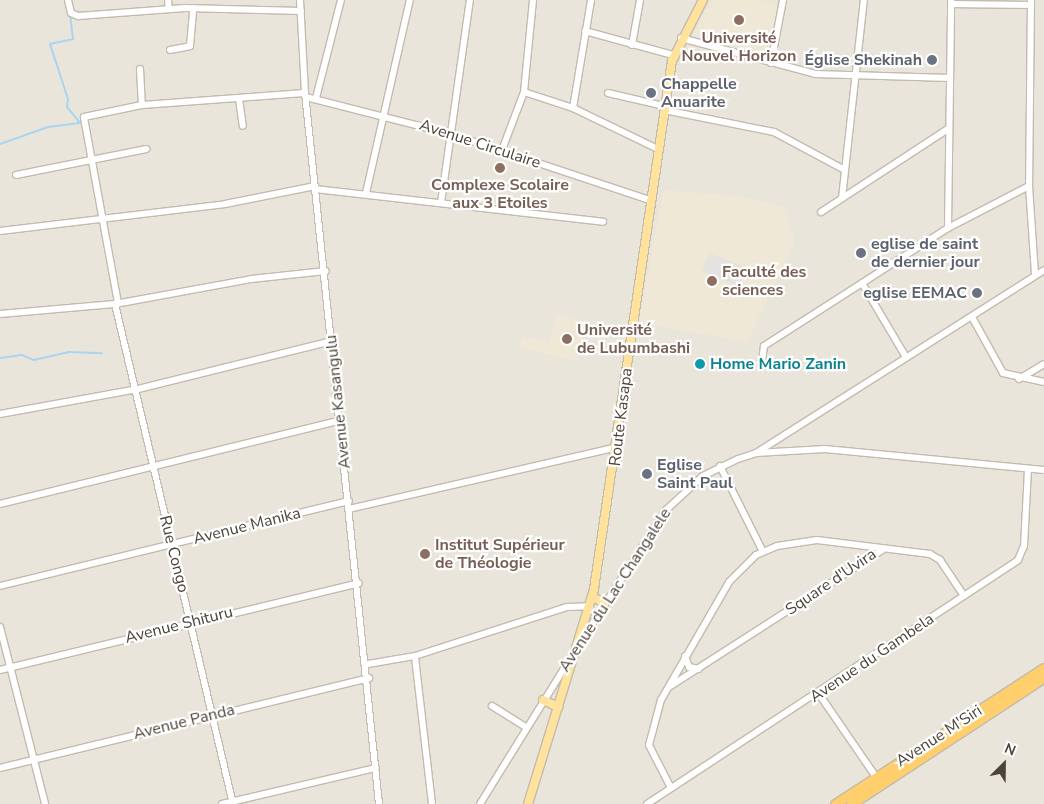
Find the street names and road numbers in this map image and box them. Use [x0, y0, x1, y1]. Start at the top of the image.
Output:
street label: Avenue Circulaire [417, 115, 543, 173]
street label: Avenue Kasangulu [321, 334, 355, 470]
street label: Route Kasapa [605, 367, 637, 467]
street label: Avenue Manika [191, 503, 303, 549]
street label: Avenue du Lac Changalele [555, 505, 675, 675]
street label: Rue Congo [155, 513, 193, 595]
street label: Square d'Uvira [782, 545, 880, 619]
street label: Avenue Shituru [123, 602, 235, 648]
street label: Avenue du Gambela [806, 609, 938, 707]
street label: Avenue Panda [131, 700, 237, 744]
street label: Avenue M'Siri [892, 701, 986, 771]

